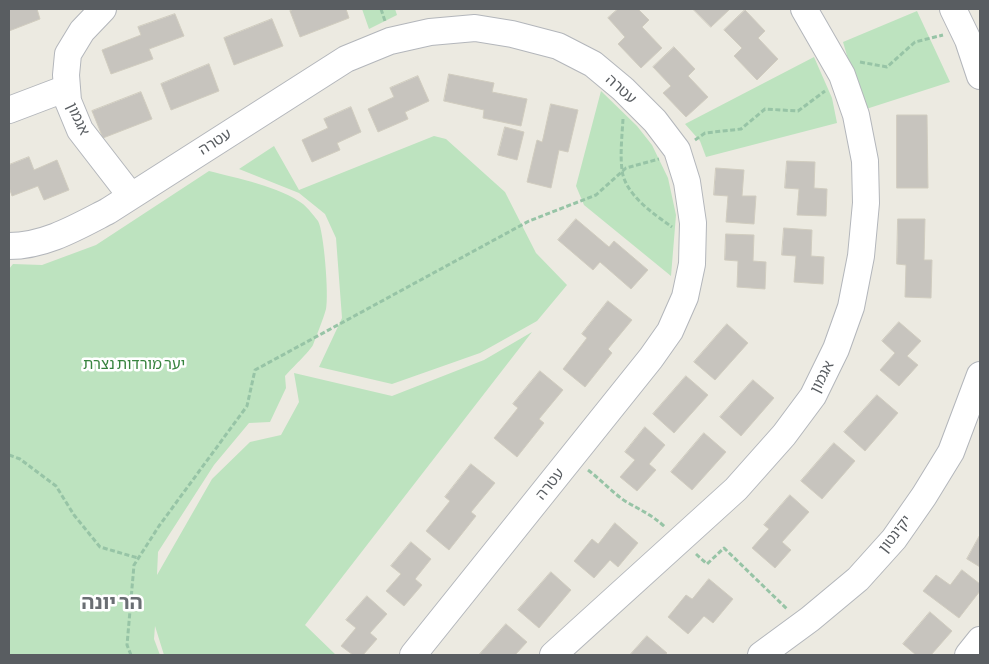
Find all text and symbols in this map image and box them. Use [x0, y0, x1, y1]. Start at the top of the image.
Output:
street label: עטרה [602, 70, 640, 108]
street label: אגמון [63, 100, 93, 138]
street label: עטרה [195, 125, 235, 159]
park label: יער מורדות נצרת [83, 355, 185, 373]
street label: אגמון [806, 358, 838, 396]
street label: עטרה [532, 465, 568, 503]
street label: יקינטון [875, 512, 915, 556]
district label: הר יונה [81, 591, 143, 615]

